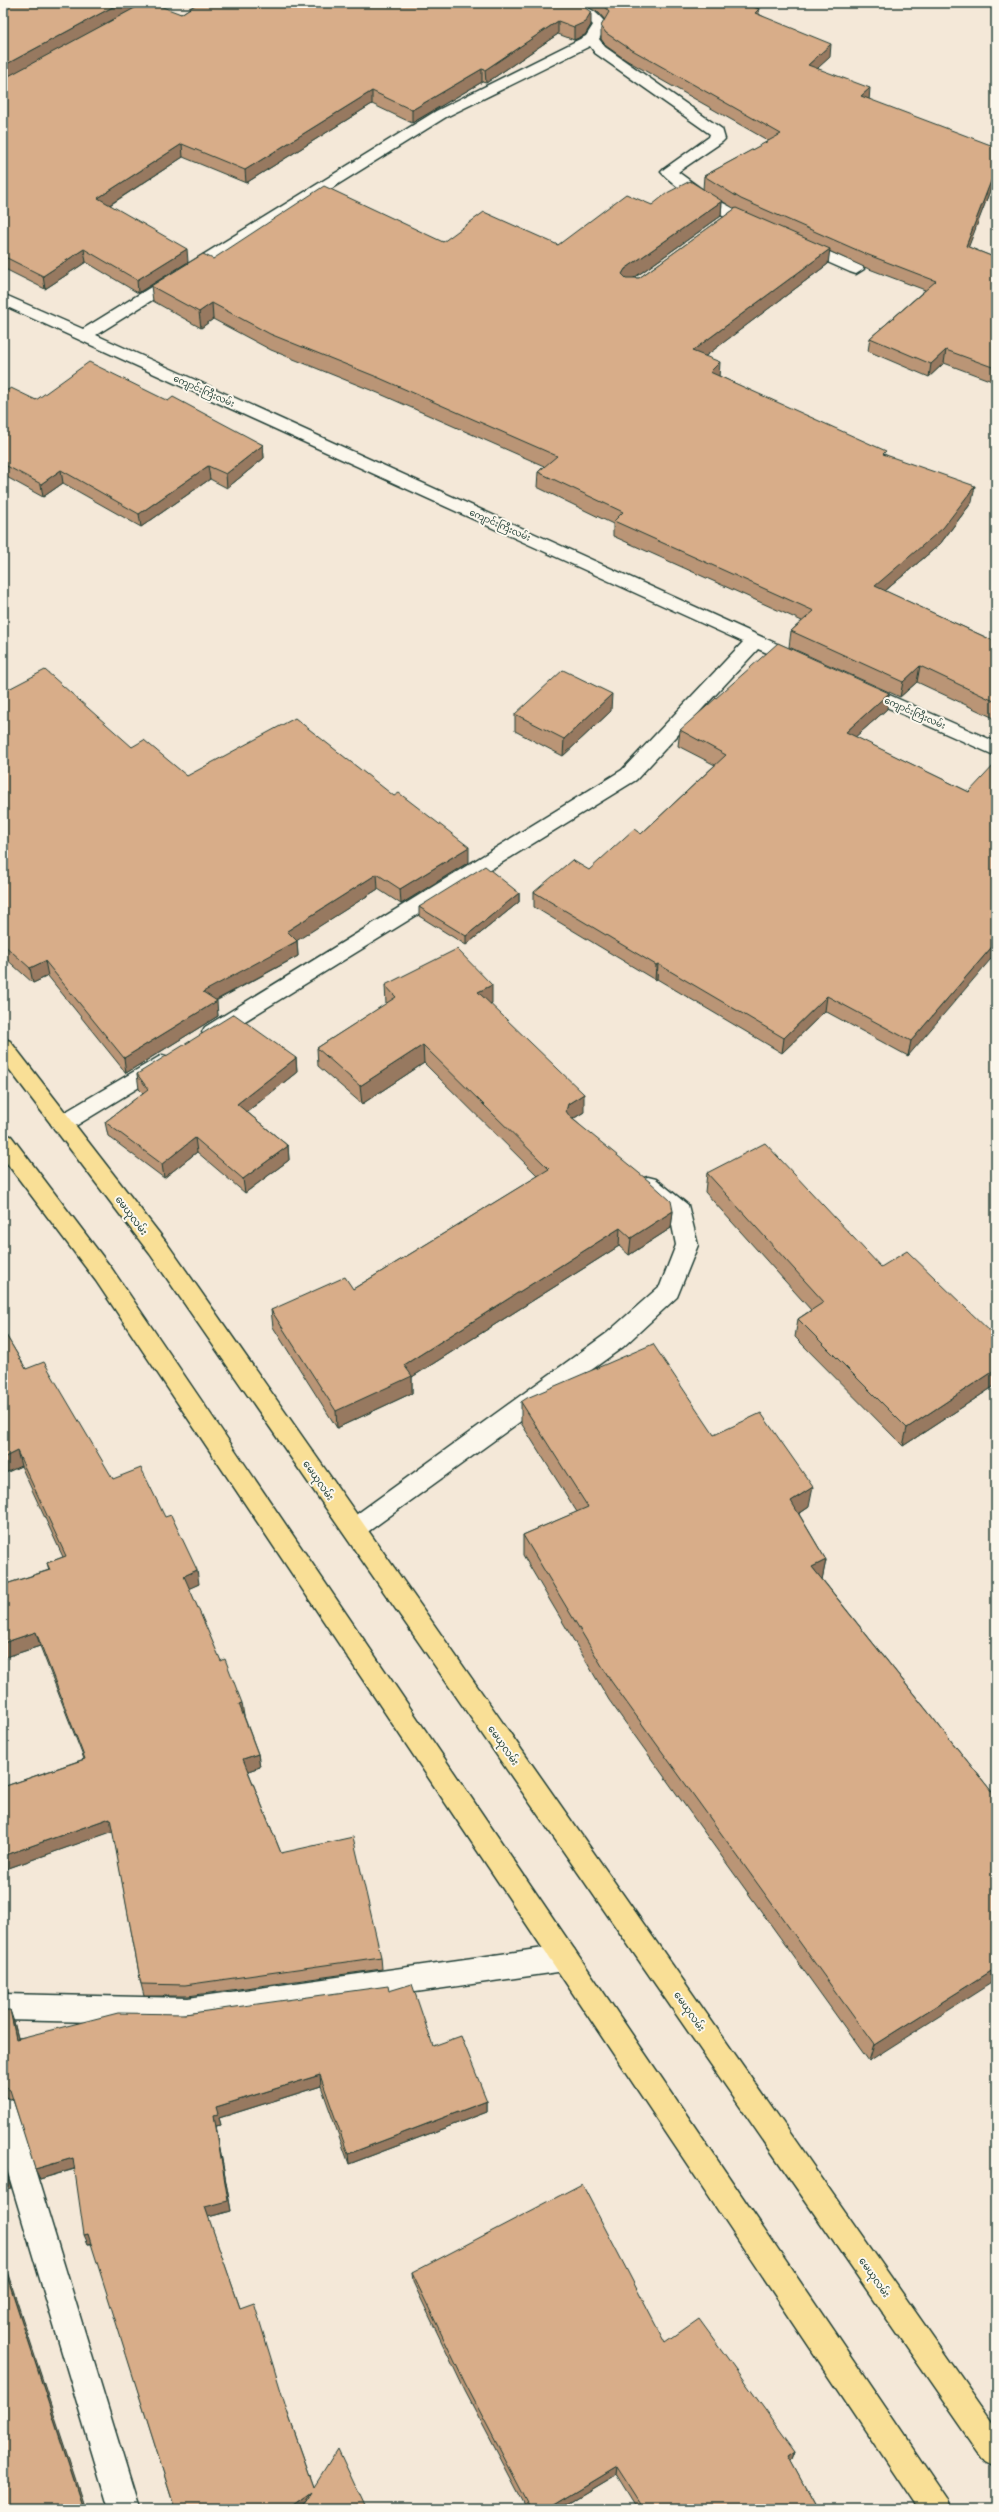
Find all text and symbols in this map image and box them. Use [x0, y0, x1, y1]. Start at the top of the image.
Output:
street label: ကျောင်းကြီးလမ်း [171, 371, 237, 412]
street label: ကျောင်းကြီးလမ်း [467, 505, 533, 546]
street label: ကျောင်းကြီးလမ်း [882, 693, 948, 734]
street label: မေယုလမ်း [111, 1193, 151, 1239]
street label: မေယုလမ်း [299, 1457, 338, 1504]
street label: မေယုလမ်း [484, 1722, 523, 1769]
street label: မေယုလမ်း [670, 1988, 709, 2035]
street label: မေယုလမ်း [855, 2254, 894, 2301]

